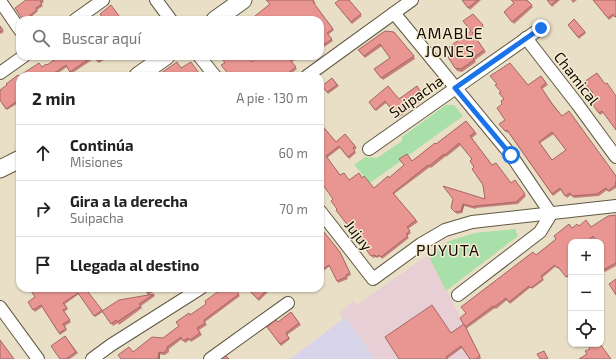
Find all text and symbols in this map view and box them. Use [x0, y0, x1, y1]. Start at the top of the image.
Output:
search box [16, 16, 324, 60]
route end [532, 19, 550, 37]
district label: AMABLE JONES [416, 23, 484, 60]
icon: search [30, 27, 52, 49]
text: Buscar aquí [62, 29, 141, 47]
street label: Chamical [551, 48, 604, 109]
street label: Suipacha [385, 71, 447, 121]
text: 2 min [32, 88, 75, 108]
text: A pie · 130 m [236, 90, 308, 106]
text: Continúa [70, 136, 133, 154]
icon: ahead [32, 142, 54, 164]
text: 60 m [278, 145, 308, 161]
route start [502, 146, 520, 164]
text: Misiones [70, 154, 123, 170]
text: Gira a la derecha [70, 192, 188, 210]
icon: right [32, 198, 54, 220]
text: 70 m [279, 201, 308, 217]
text: Suipacha [70, 210, 124, 226]
street label: Jujuy [341, 216, 377, 255]
map controls [568, 239, 604, 347]
button: + [568, 239, 604, 275]
district label: PUYUTA [416, 240, 480, 259]
icon: arrive [32, 254, 54, 276]
text: Llegada al destino [70, 256, 199, 274]
button: − [568, 275, 604, 311]
button: locate [568, 311, 604, 347]

